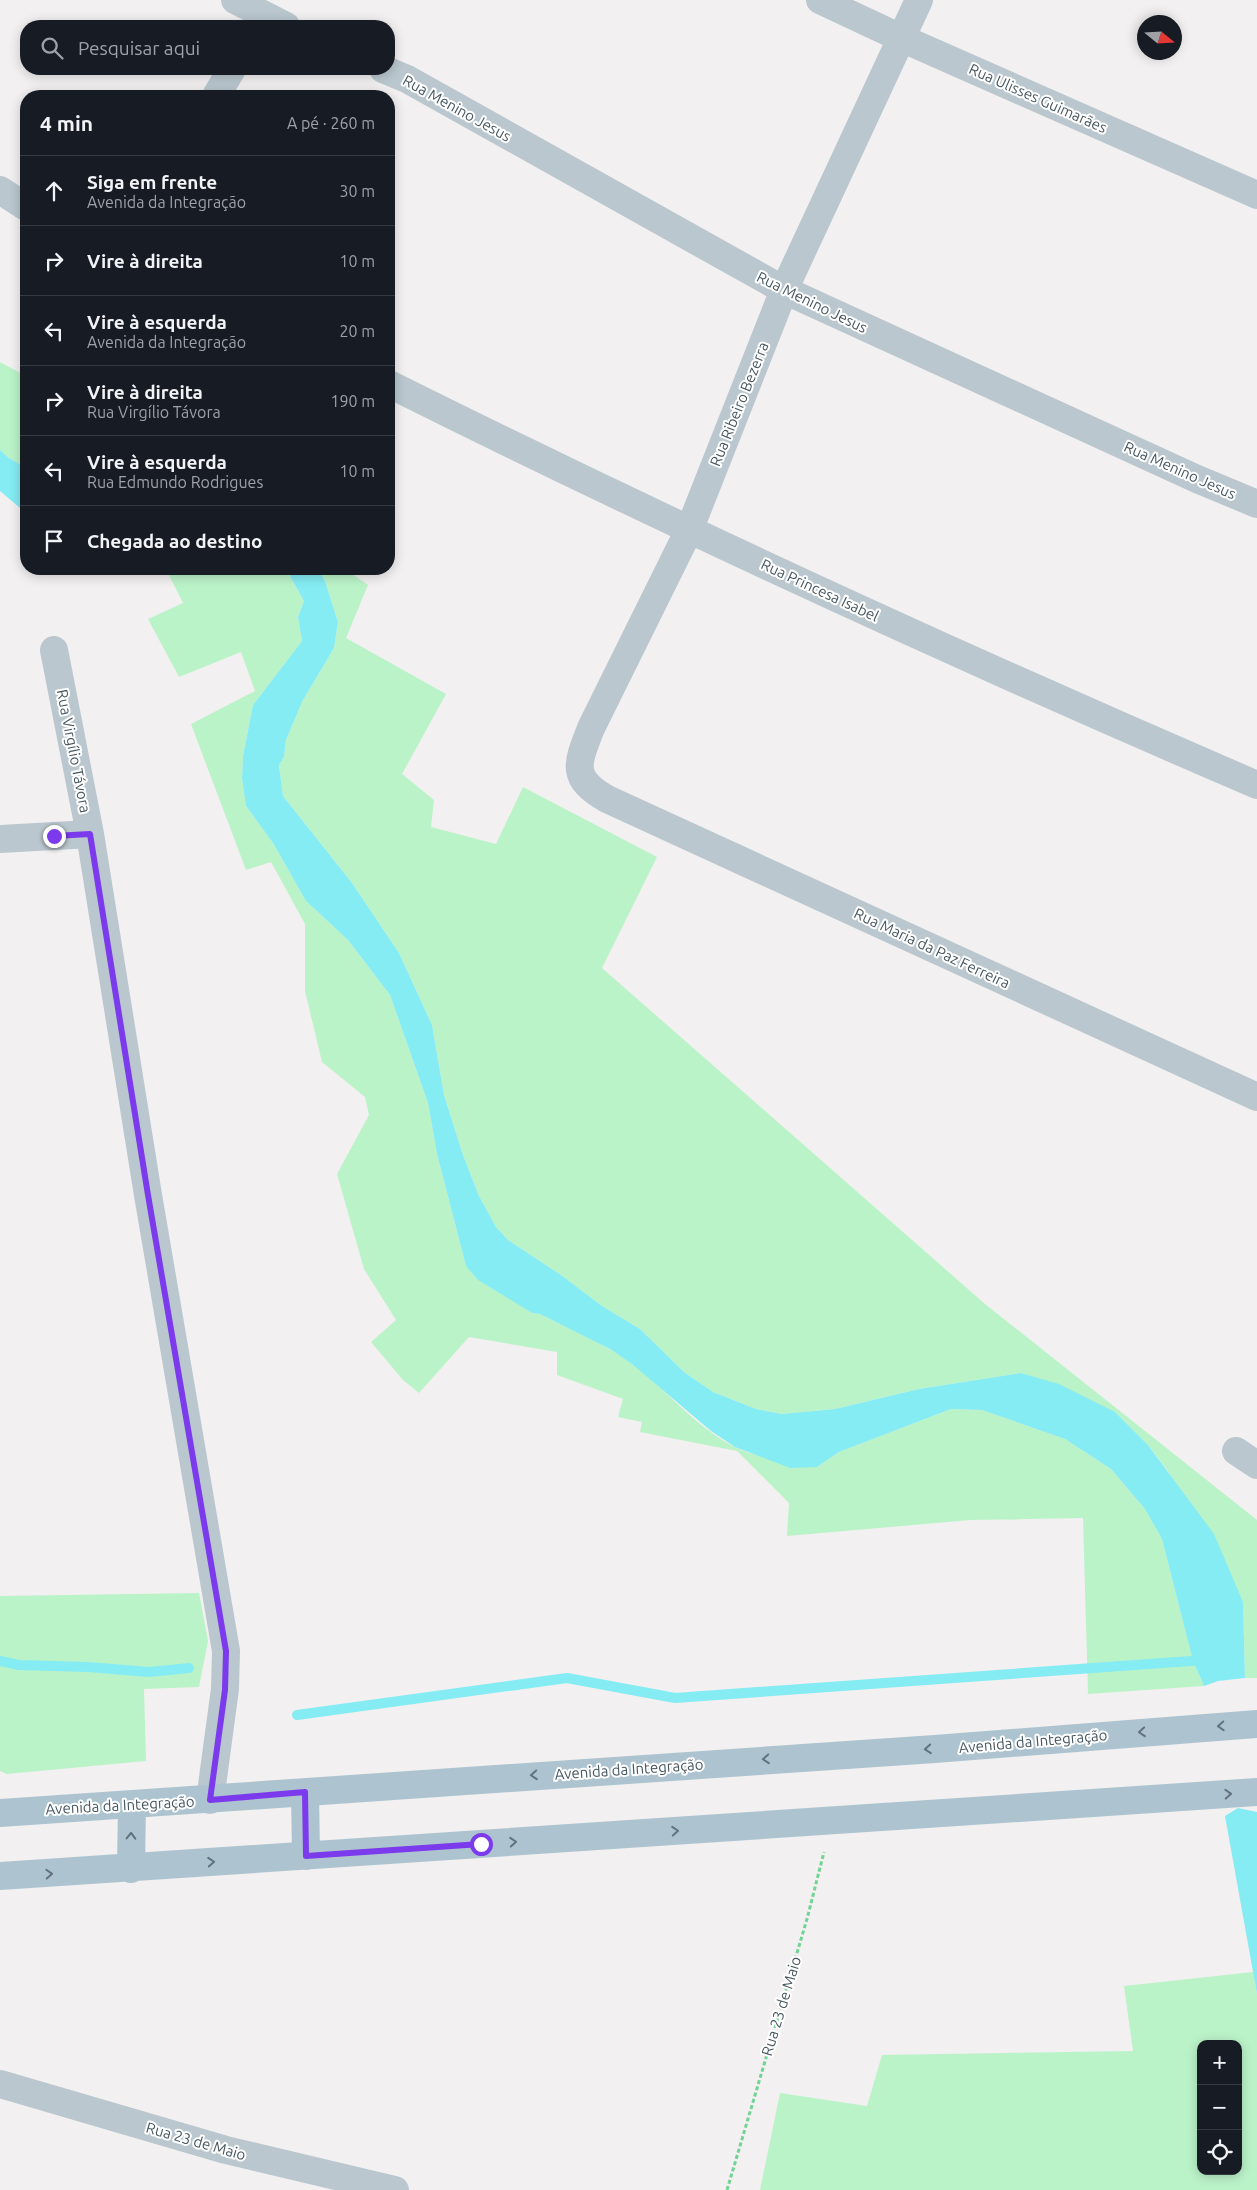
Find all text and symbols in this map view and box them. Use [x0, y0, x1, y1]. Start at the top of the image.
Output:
north arrow [1137, 15, 1182, 60]
search box [20, 20, 395, 75]
icon: search [38, 34, 66, 62]
text: Pesquisar aqui [78, 37, 200, 59]
street label: Rua Ulisses Guimarães [966, 60, 1110, 136]
street label: Rua Menino Jesus [400, 71, 514, 145]
text: 4 min [40, 111, 93, 135]
text: A pé · 260 m [287, 114, 375, 132]
text: Siga em frente [87, 171, 217, 193]
icon: ahead [40, 177, 68, 205]
text: 30 m [339, 182, 375, 200]
text: Avenida da Integração [87, 193, 246, 211]
icon: right [40, 247, 68, 275]
text: Vire à direita [87, 250, 203, 272]
text: 10 m [339, 252, 375, 270]
street label: Rua Menino Jesus [754, 268, 870, 336]
text: Vire à esquerda [87, 311, 227, 333]
icon: left [40, 317, 68, 345]
text: 20 m [339, 322, 375, 340]
text: Avenida da Integração [87, 333, 246, 351]
street label: Rua Ribeiro Bezerra [706, 339, 772, 469]
text: Vire à direita [87, 381, 203, 403]
icon: right [40, 387, 68, 415]
text: 190 m [330, 392, 375, 410]
text: Rua Virgílio Távora [87, 403, 221, 421]
street label: Rua Menino Jesus [1121, 438, 1239, 502]
text: Vire à esquerda [87, 451, 227, 473]
icon: left [40, 457, 68, 485]
text: 10 m [339, 462, 375, 480]
text: Rua Edmundo Rodrigues [87, 473, 263, 491]
icon: arrive [40, 527, 68, 555]
text: Chegada ao destino [87, 530, 263, 552]
street label: Rua Princesa Isabel [758, 555, 882, 625]
street label: Rua Virgílio Távora [54, 688, 94, 814]
route end [43, 825, 66, 848]
street label: Rua Maria da Paz Ferreira [851, 904, 1013, 992]
one-way arrow [1217, 1720, 1225, 1731]
street label: Avenida da Integração [958, 1726, 1108, 1756]
one-way arrow [1138, 1726, 1146, 1737]
one-way arrow [924, 1744, 932, 1755]
one-way arrow [762, 1754, 770, 1765]
street label: Avenida da Integração [554, 1755, 704, 1783]
one-way arrow [530, 1770, 538, 1781]
one-way arrow [1224, 1788, 1232, 1799]
street label: Avenida da Integração [45, 1793, 195, 1817]
one-way arrow [671, 1825, 679, 1836]
one-way arrow [126, 1832, 137, 1840]
route start [470, 1833, 493, 1856]
one-way arrow [509, 1836, 517, 1847]
one-way arrow [207, 1857, 215, 1868]
one-way arrow [45, 1868, 53, 1879]
street label: Rua 23 de Maio [758, 1954, 804, 2058]
map controls [1197, 2040, 1242, 2175]
button: + [1197, 2040, 1242, 2085]
button: − [1197, 2085, 1242, 2130]
street label: Rua 23 de Maio [144, 2119, 248, 2163]
button: locate [1197, 2130, 1242, 2175]

